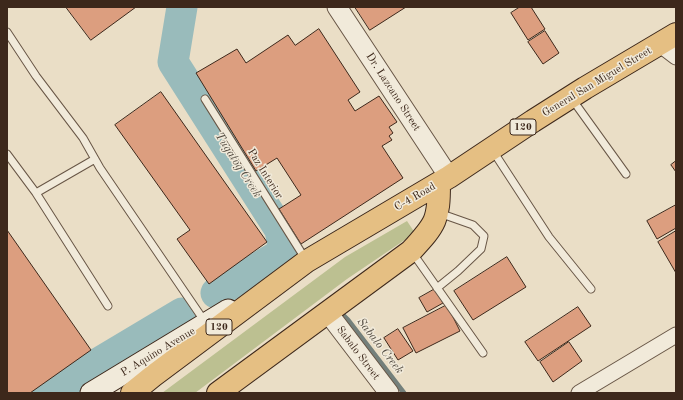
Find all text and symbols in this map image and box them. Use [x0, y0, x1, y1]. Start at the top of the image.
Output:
street label: General San Miguel Street [540, 44, 654, 120]
street label: Dr. Lazcano Street [363, 50, 423, 134]
road number: 120 [510, 119, 536, 135]
water label: Tugatog Creek [212, 130, 264, 200]
street label: Paz Interior [244, 146, 286, 202]
street label: C-4 Road [392, 180, 438, 214]
water label: Sabalo Creek [354, 315, 406, 377]
road number: 120 [206, 319, 232, 335]
street label: Sabalo Street [333, 323, 383, 383]
street label: P. Aquino Avenue [118, 325, 198, 379]

